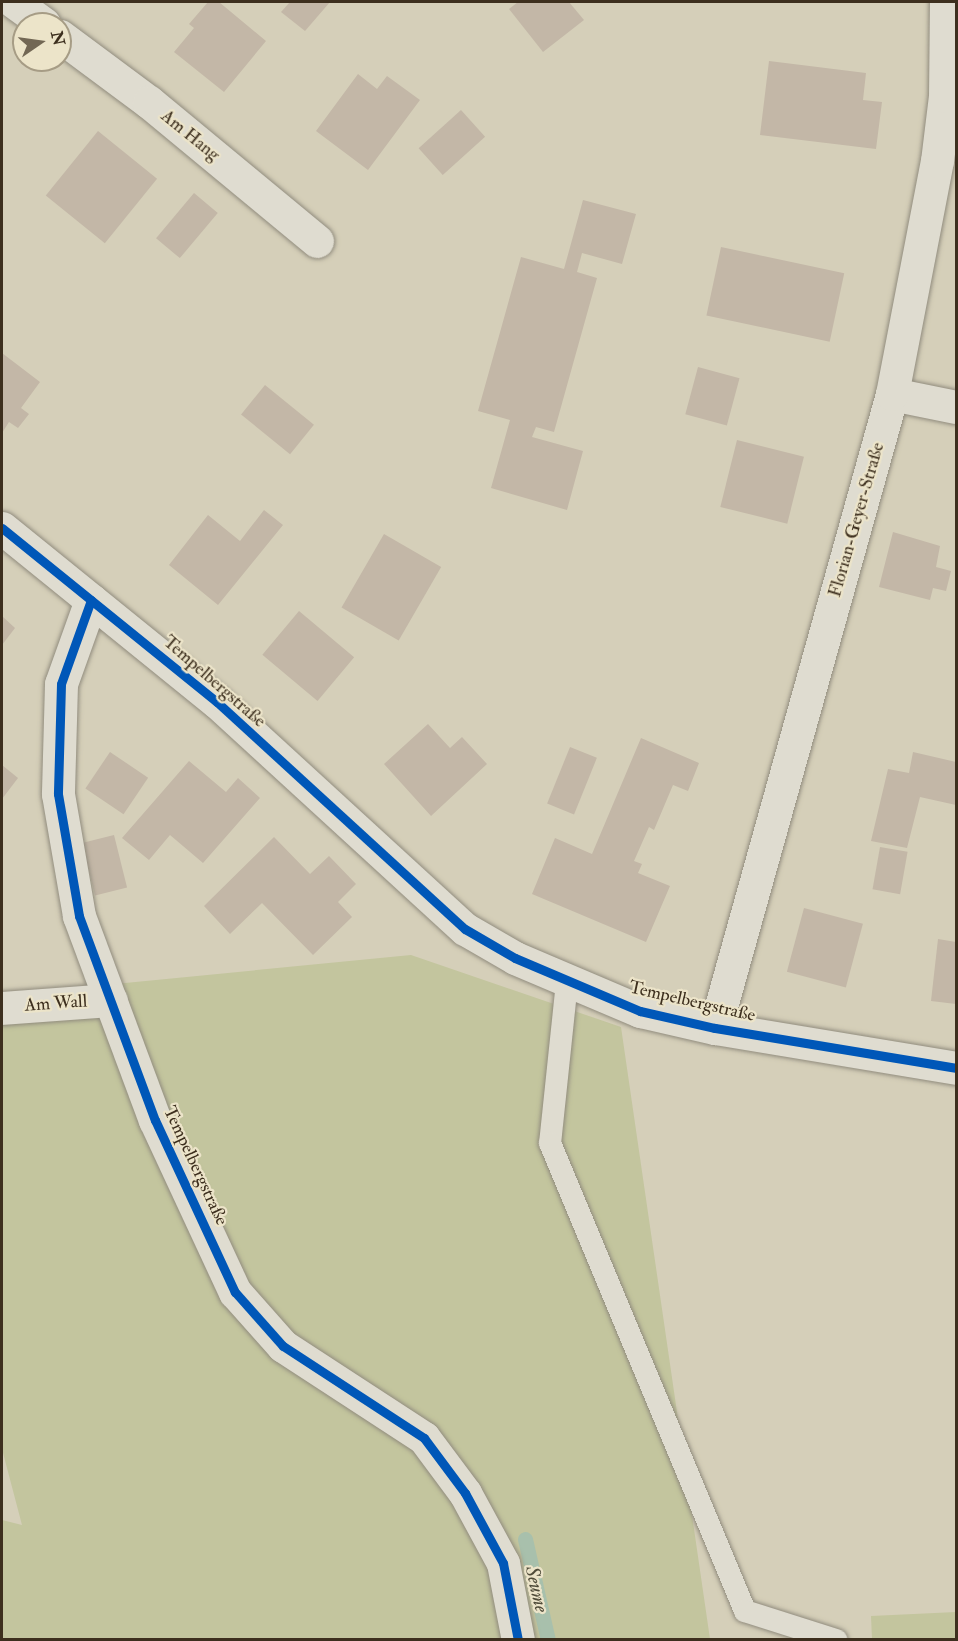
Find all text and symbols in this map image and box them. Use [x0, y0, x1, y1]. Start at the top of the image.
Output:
north arrow [12, 12, 72, 72]
text: N [46, 29, 69, 48]
street label: Am Hang [156, 106, 224, 166]
street label: Florian-Geyer-Straße [825, 440, 889, 600]
street label: Tempelbergstraße [158, 632, 270, 732]
street label: Tempelbergstraße [627, 977, 757, 1027]
street label: Am Wall [24, 991, 88, 1017]
street label: Tempelbergstraße [158, 1103, 232, 1229]
water label: Seume [520, 1564, 554, 1614]

